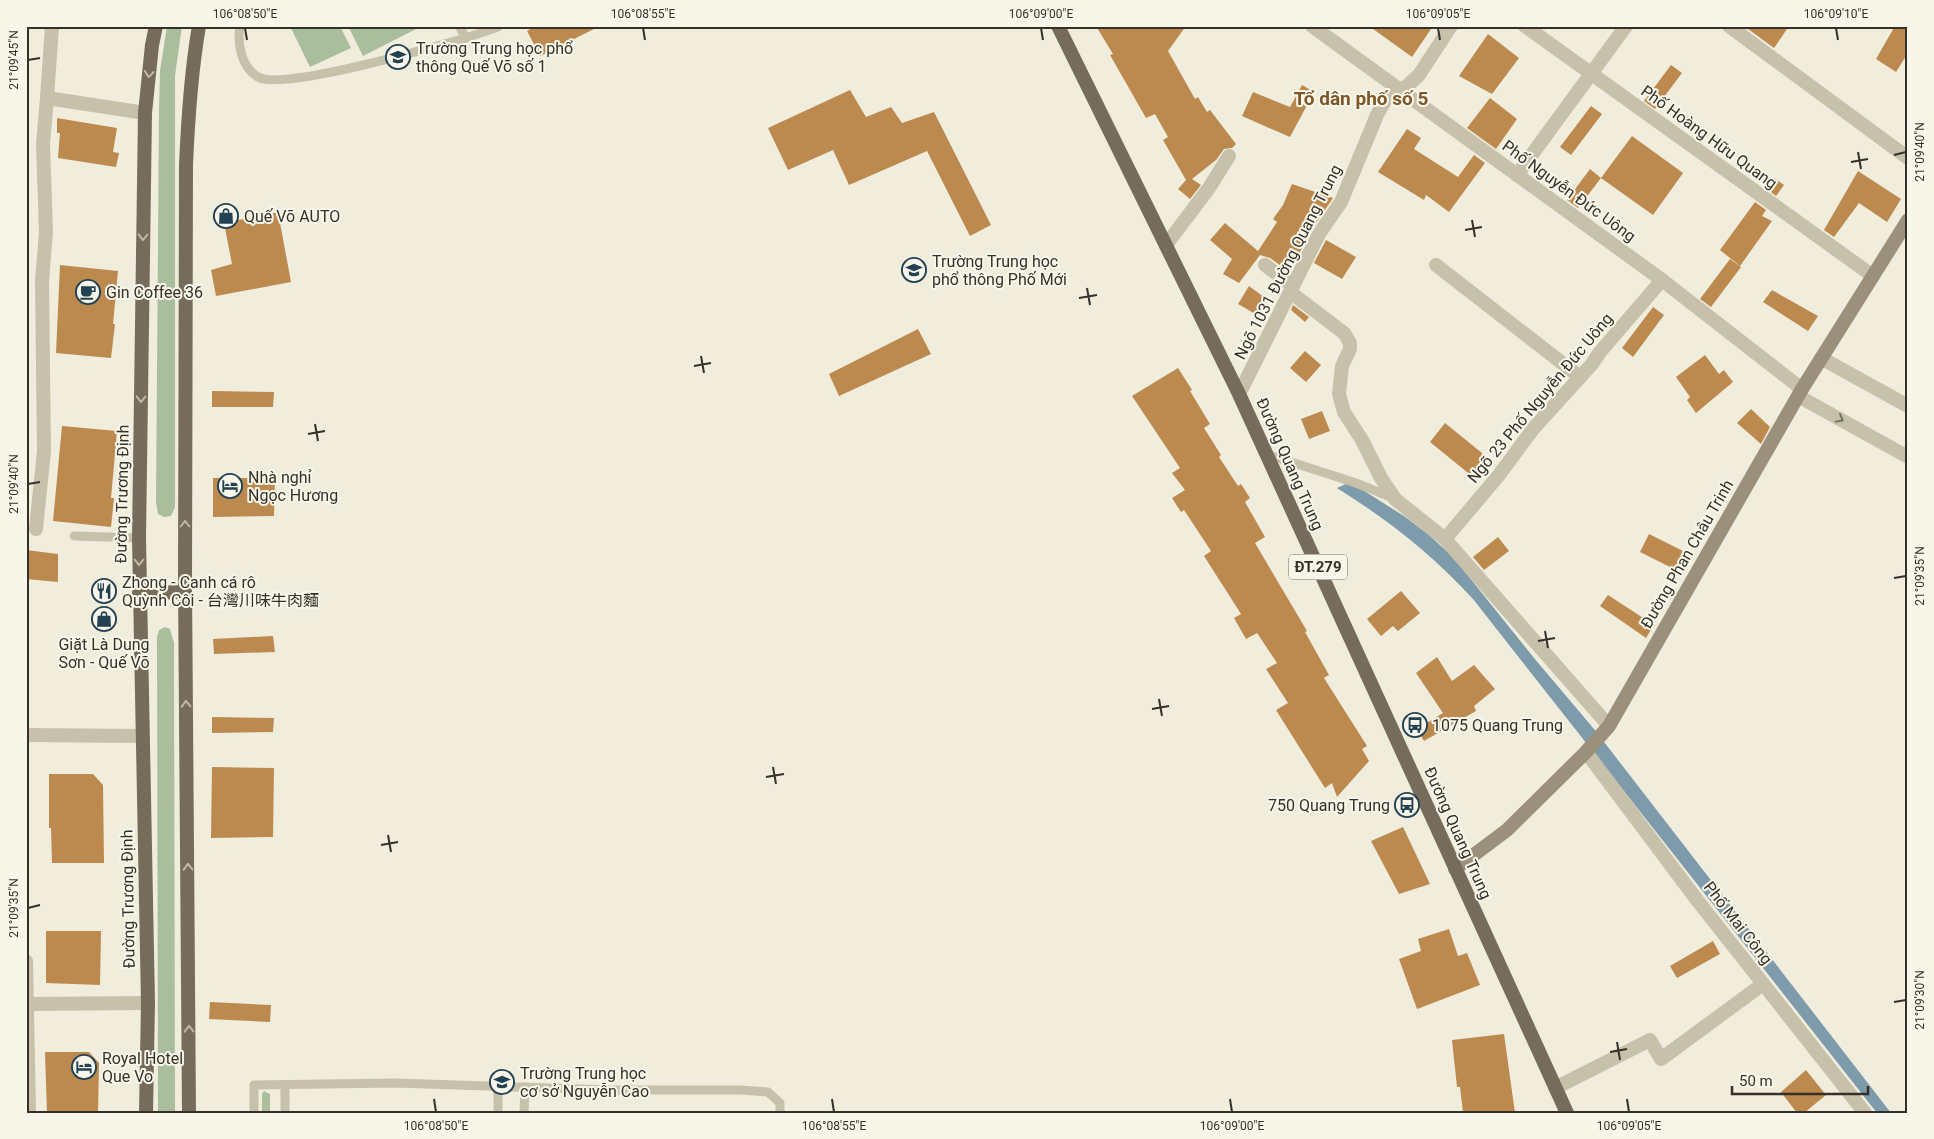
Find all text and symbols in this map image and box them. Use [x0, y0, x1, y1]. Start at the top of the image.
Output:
text: 106°08'50"E [213, 7, 277, 21]
text: 106°08'55"E [611, 7, 675, 21]
text: 106°09'00"E [1009, 7, 1073, 21]
text: 106°09'05"E [1406, 7, 1470, 21]
text: 106°09'10"E [1804, 7, 1868, 21]
text: 21°09'45"N [7, 30, 21, 90]
place label: Trường Trung học phổ thông Quế Võ số 1 [416, 39, 573, 76]
school or university icon: Trường Trung học phổ thông Quế Võ số 1 [385, 44, 411, 70]
one-way arrow [144, 71, 155, 79]
street label: Phố Hoàng Hữu Quang [1637, 81, 1781, 193]
district label: Tổ dân phố số 5 [1294, 87, 1428, 110]
text: 21°09'40"N [1913, 122, 1927, 182]
street label: Phố Nguyễn Đức Uông [1499, 136, 1639, 246]
street label: Ngõ 1031 Đường Quang Trung [1230, 161, 1346, 363]
shop icon: Quế Võ AUTO [213, 203, 239, 229]
place label: Quế Võ AUTO [244, 207, 340, 226]
one-way arrow [138, 233, 149, 241]
place label: Trường Trung học phổ thông Phố Mới [932, 252, 1067, 289]
school or university icon: Trường Trung học phổ thông Phố Mới [901, 257, 927, 283]
cafe icon: Gin Coffee 36 [75, 279, 101, 305]
place label: Gin Coffee 36 [106, 283, 203, 302]
street label: Ngõ 23 Phố Nguyễn Đức Uông [1463, 309, 1617, 487]
street label: Đường Quang Trung [1252, 395, 1328, 533]
one-way arrow [136, 396, 146, 403]
one-way arrow [1835, 413, 1844, 423]
street label: Đường Trương Định [111, 424, 133, 564]
text: 21°09'40"N [7, 454, 21, 514]
place label: Nhà nghỉ Ngọc Hương [248, 468, 338, 505]
hotel icon: Nhà nghỉ Ngọc Hương [217, 473, 243, 499]
street label: Đường Phan Châu Trinh [1637, 476, 1737, 632]
one-way arrow [180, 520, 190, 528]
text: 21°09'35"N [1913, 546, 1927, 606]
road number: ĐT.279 [1289, 554, 1347, 580]
one-way arrow [134, 558, 144, 566]
place label: Zhong - Canh cá rô Quỳnh Côi - 台灣川味牛肉麵 [122, 573, 319, 610]
restaurant icon: Zhong - Canh cá rô Quỳnh Côi - 台灣川味牛肉麵 [91, 578, 117, 604]
shop icon: Giặt Là Dung Sơn - Quế Võ [91, 606, 117, 632]
place label: Giặt Là Dung Sơn - Quế Võ [58, 635, 150, 672]
one-way arrow [181, 700, 191, 708]
bus stop icon: 1075 Quang Trung [1402, 712, 1428, 738]
place label: 1075 Quang Trung [1432, 716, 1563, 735]
street label: Đường Quang Trung [1420, 764, 1496, 902]
bus stop icon: 750 Quang Trung [1394, 792, 1420, 818]
place label: 750 Quang Trung [1268, 796, 1390, 815]
street label: Đường Trương Định [117, 829, 139, 969]
one-way arrow [183, 862, 193, 870]
text: 21°09'35"N [7, 878, 21, 938]
street label: Phố Mai Công [1700, 878, 1776, 968]
text: 21°09'30"N [1913, 970, 1927, 1030]
one-way arrow [184, 1025, 194, 1032]
place label: Royal Hotel Que Vo [102, 1049, 183, 1086]
hotel icon: Royal Hotel Que Vo [71, 1054, 97, 1080]
place label: Trường Trung học cơ sở Nguyễn Cao [520, 1064, 649, 1101]
scale bar [1732, 1064, 1868, 1096]
school or university icon: Trường Trung học cơ sở Nguyễn Cao [489, 1069, 515, 1095]
text: 50 m [1739, 1072, 1773, 1090]
text: 106°08'50"E [404, 1119, 468, 1133]
text: 106°08'55"E [802, 1119, 866, 1133]
text: 106°09'00"E [1200, 1119, 1264, 1133]
text: 106°09'05"E [1597, 1119, 1661, 1133]

